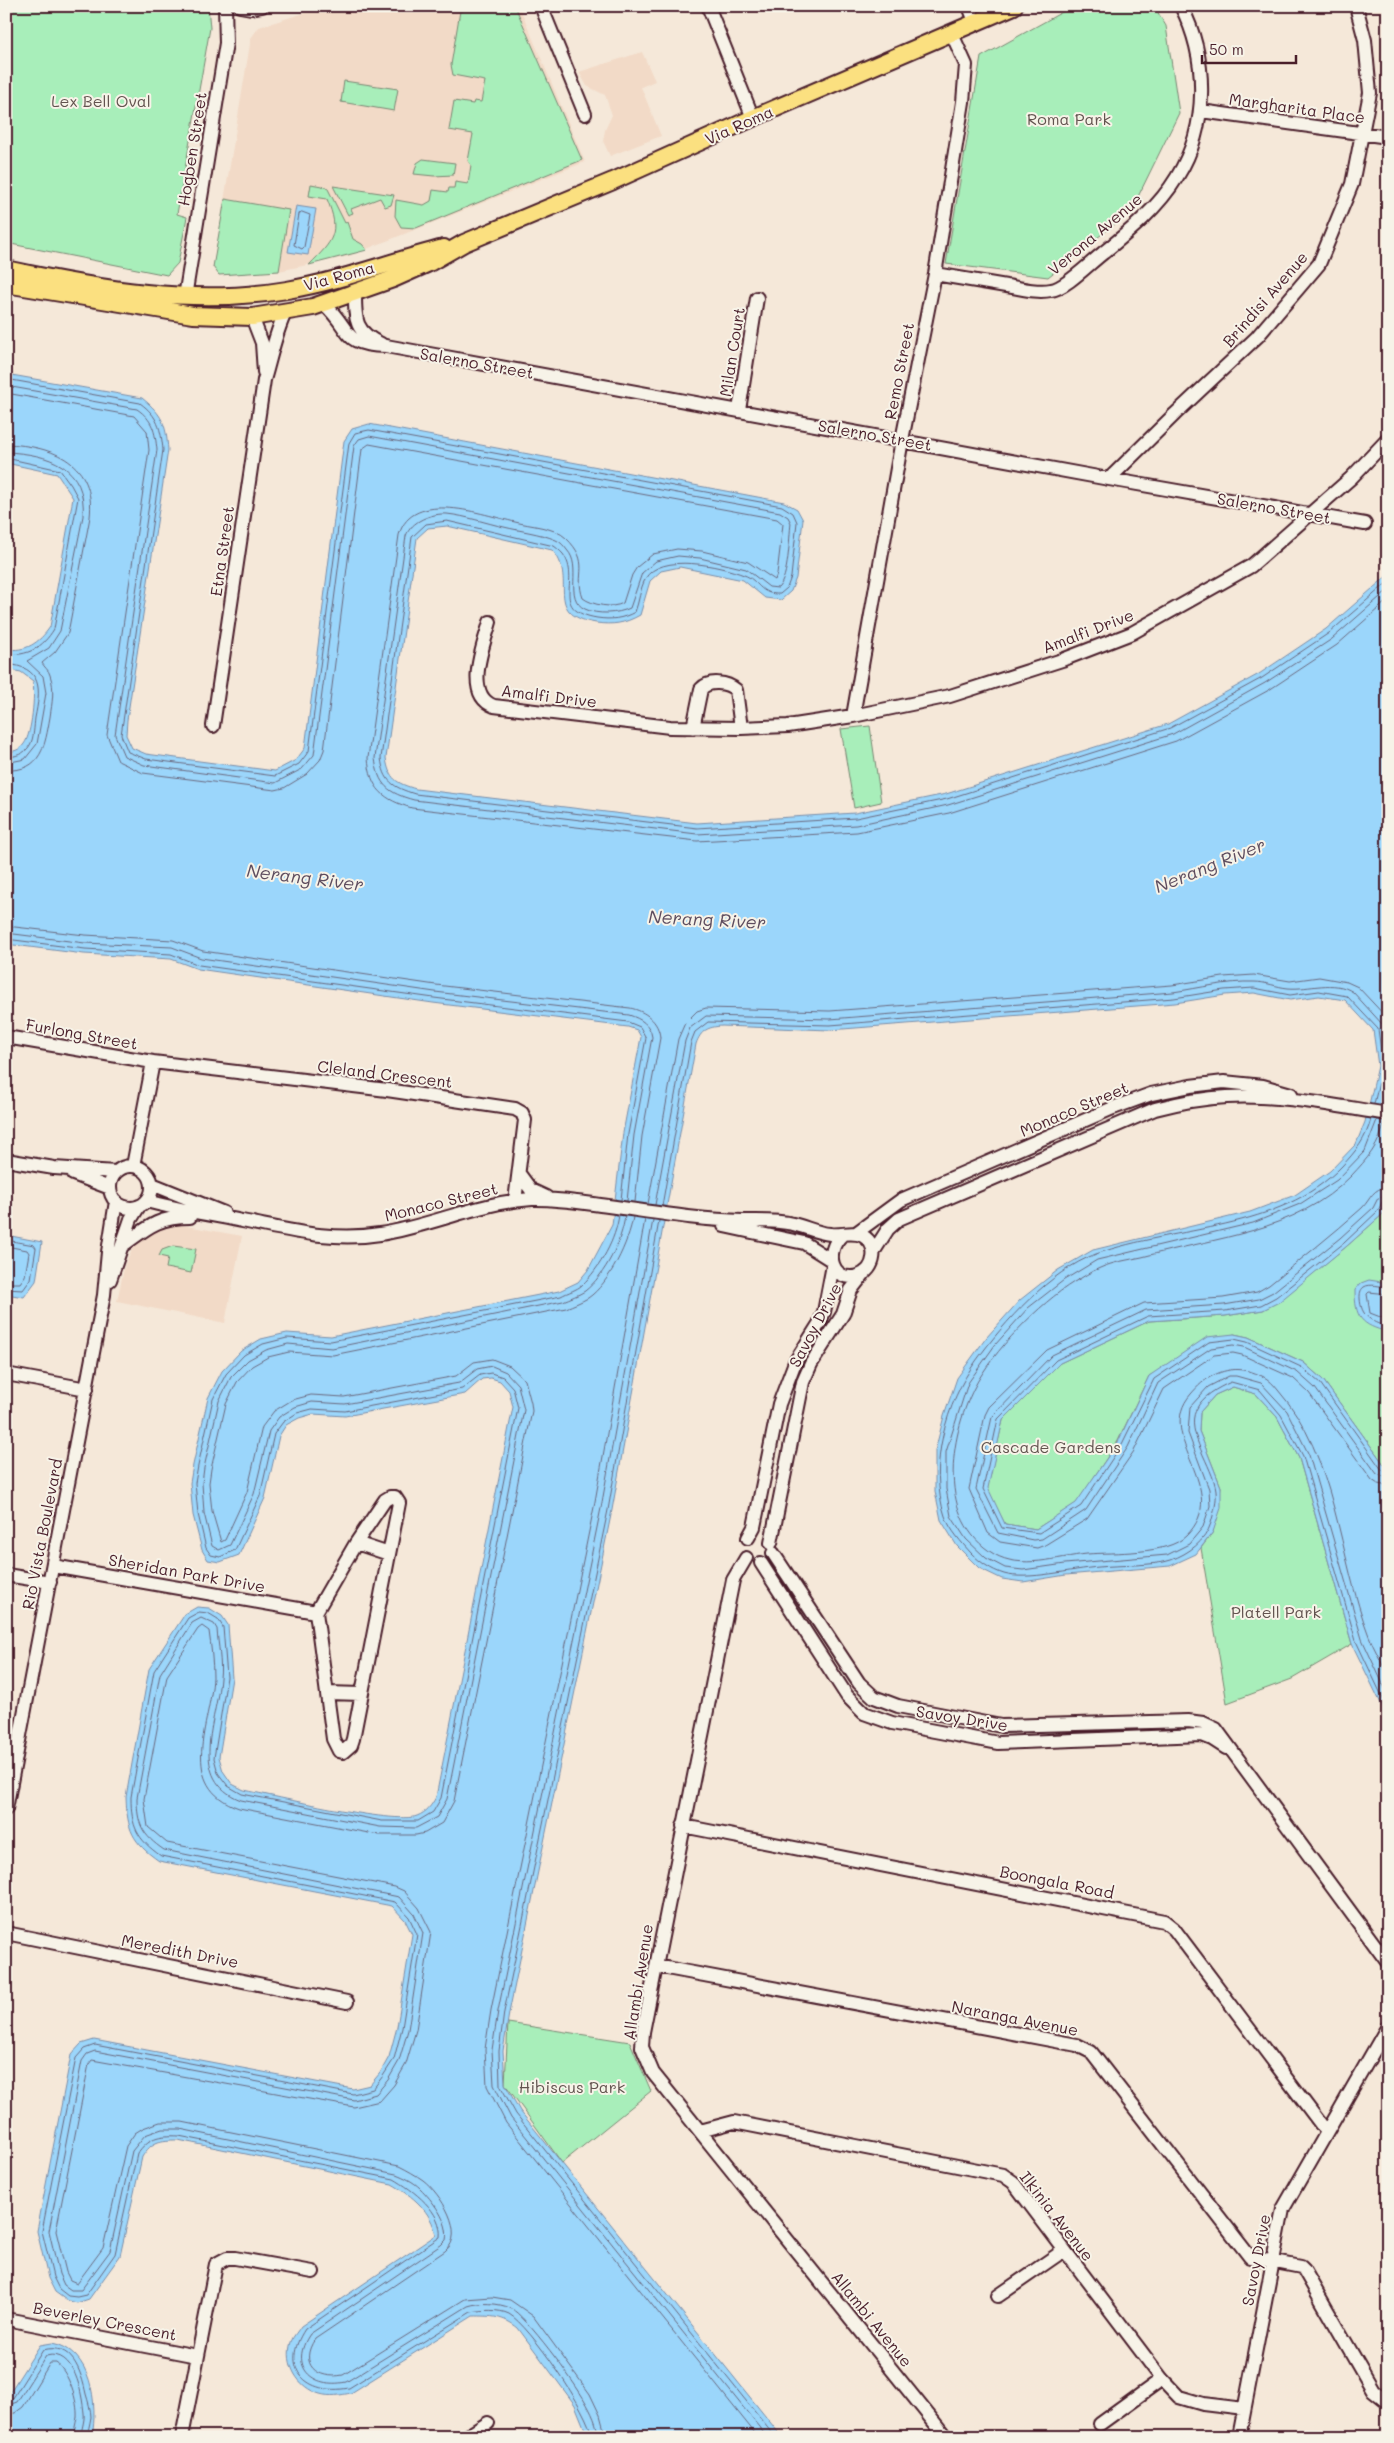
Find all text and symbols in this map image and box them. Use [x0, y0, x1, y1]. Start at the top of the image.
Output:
scale bar [1202, 32, 1295, 64]
text: 50 m [1209, 39, 1244, 59]
street label: Margharita Place [1228, 88, 1366, 127]
park label: Lex Bell Oval [51, 90, 151, 111]
street label: Hogben Street [172, 90, 211, 207]
street label: Via Roma [701, 100, 776, 149]
park label: Roma Park [1027, 108, 1111, 129]
street label: Verona Avenue [1043, 188, 1146, 279]
street label: Brindisi Avenue [1217, 247, 1312, 351]
street label: Via Roma [301, 256, 377, 295]
street label: Milan Court [714, 306, 749, 398]
street label: Remo Street [879, 321, 918, 421]
street label: Salerno Street [418, 342, 536, 383]
street label: Salerno Street [816, 414, 934, 455]
street label: Salerno Street [1215, 487, 1333, 528]
street label: Etna Street [205, 504, 238, 597]
street label: Amalfi Drive [1039, 603, 1137, 658]
street label: Amalfi Drive [500, 679, 598, 712]
water label: Nerang River [1151, 832, 1269, 898]
water label: Nerang River [245, 858, 365, 896]
water label: Nerang River [648, 904, 766, 934]
street label: Furlong Street [24, 1013, 140, 1054]
street label: Cleland Crescent [316, 1055, 454, 1092]
street label: Monaco Street [1016, 1076, 1131, 1141]
street label: Monaco Street [382, 1177, 500, 1226]
street label: Savoy Drive [784, 1279, 846, 1371]
park label: Cascade Gardens [981, 1436, 1121, 1457]
street label: Rio Vista Boulevard [17, 1457, 66, 1611]
street label: Sheridan Park Drive [107, 1548, 267, 1597]
park label: Platell Park [1231, 1601, 1321, 1622]
street label: Savoy Drive [915, 1700, 1010, 1735]
street label: Boongala Road [998, 1860, 1116, 1903]
street label: Allambi Avenue [618, 1922, 657, 2042]
street label: Meredith Drive [120, 1929, 241, 1972]
street label: Naranga Avenue [950, 1995, 1080, 2040]
park label: Hibiscus Park [519, 2076, 625, 2097]
street label: Ilkinia Avenue [1016, 2166, 1099, 2265]
street label: Savoy Drive [1236, 2212, 1275, 2307]
street label: Allambi Avenue [827, 2266, 917, 2371]
street label: Beverley Crescent [31, 2296, 179, 2345]

